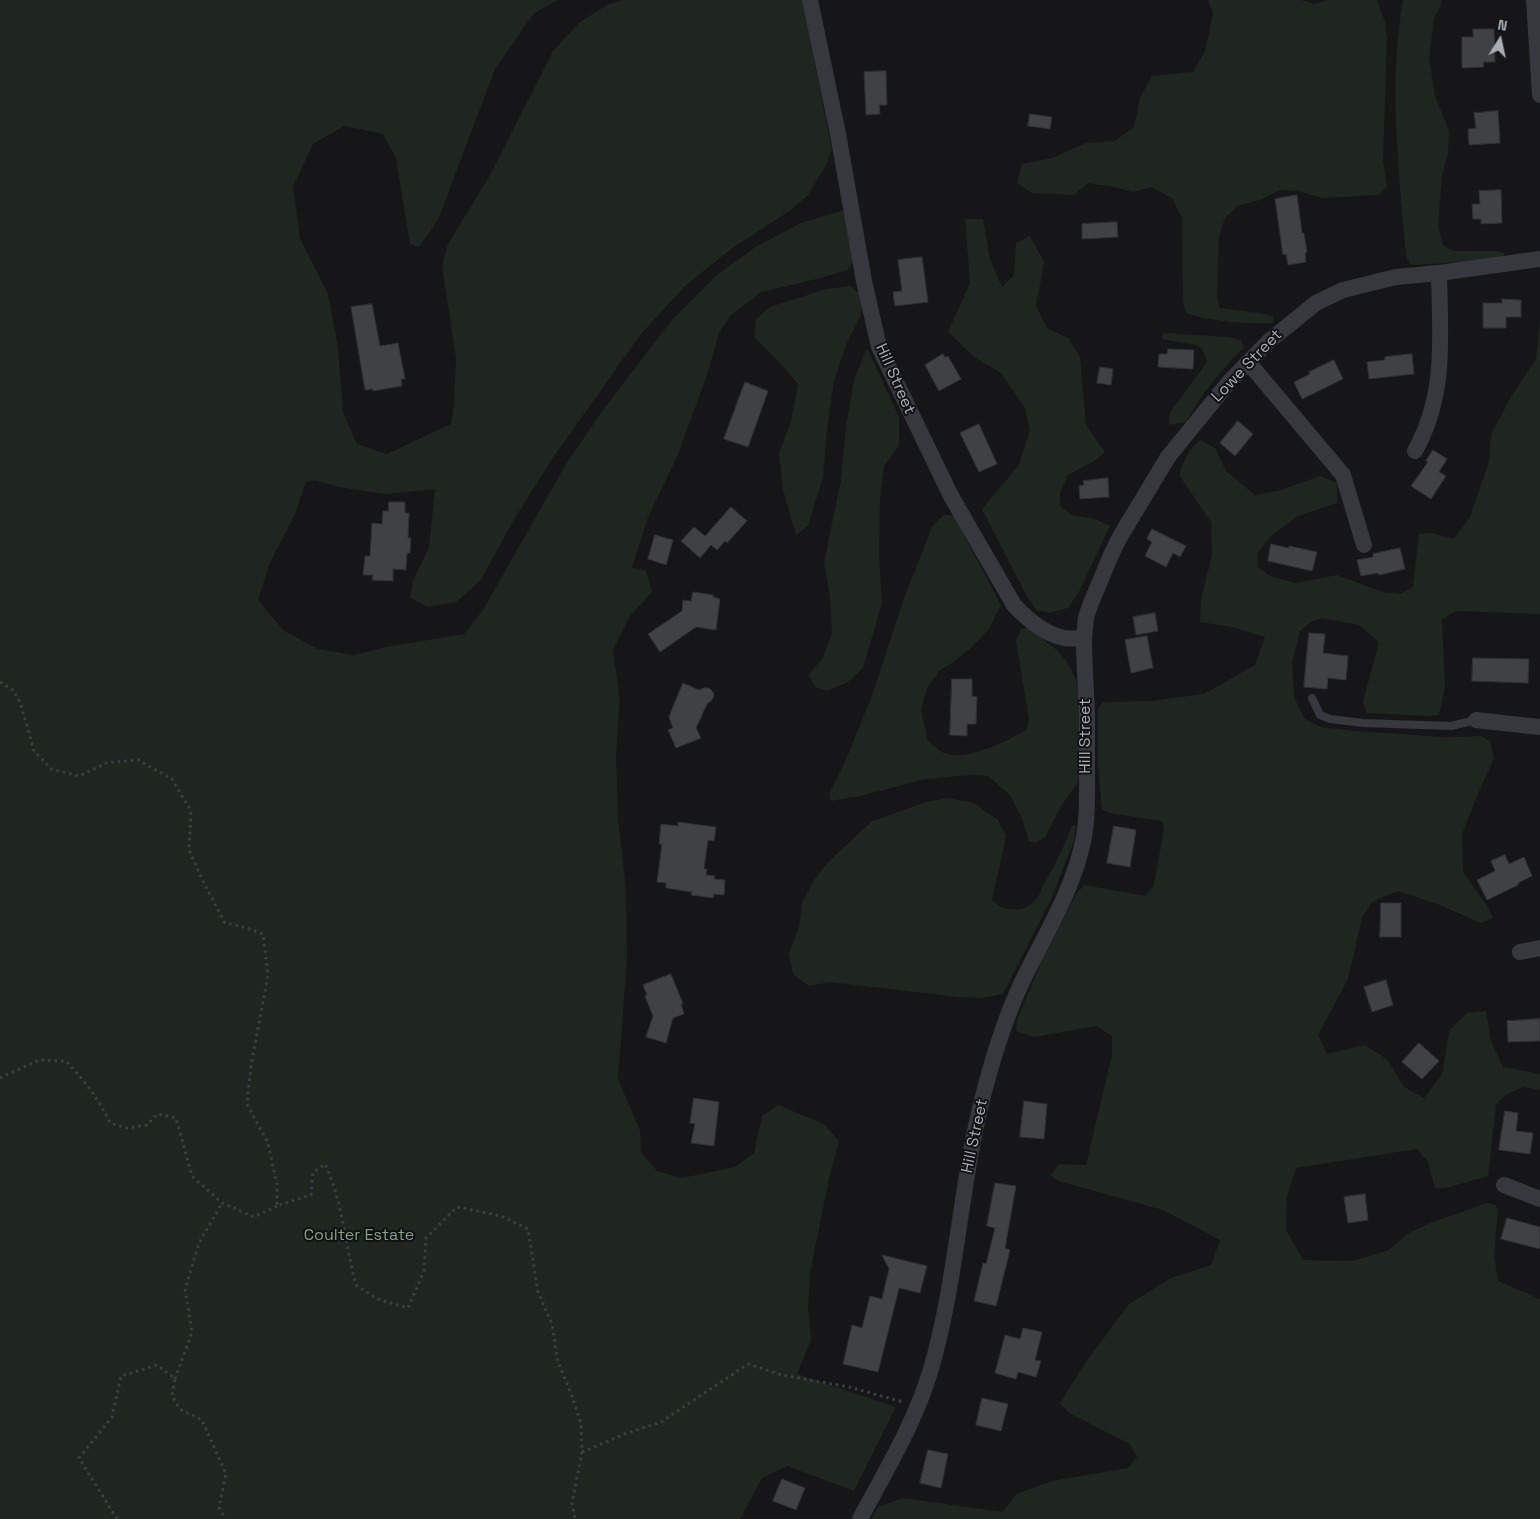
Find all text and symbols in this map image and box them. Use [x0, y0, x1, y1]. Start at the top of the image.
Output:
north arrow [1475, 15, 1525, 65]
text: N [1496, 16, 1509, 35]
street label: Lowe Street [1208, 326, 1286, 406]
street label: Hill Street [871, 341, 919, 417]
street label: Hill Street [1076, 698, 1096, 774]
street label: Hill Street [958, 1097, 992, 1175]
park label: Coulter Estate [304, 1226, 414, 1246]

